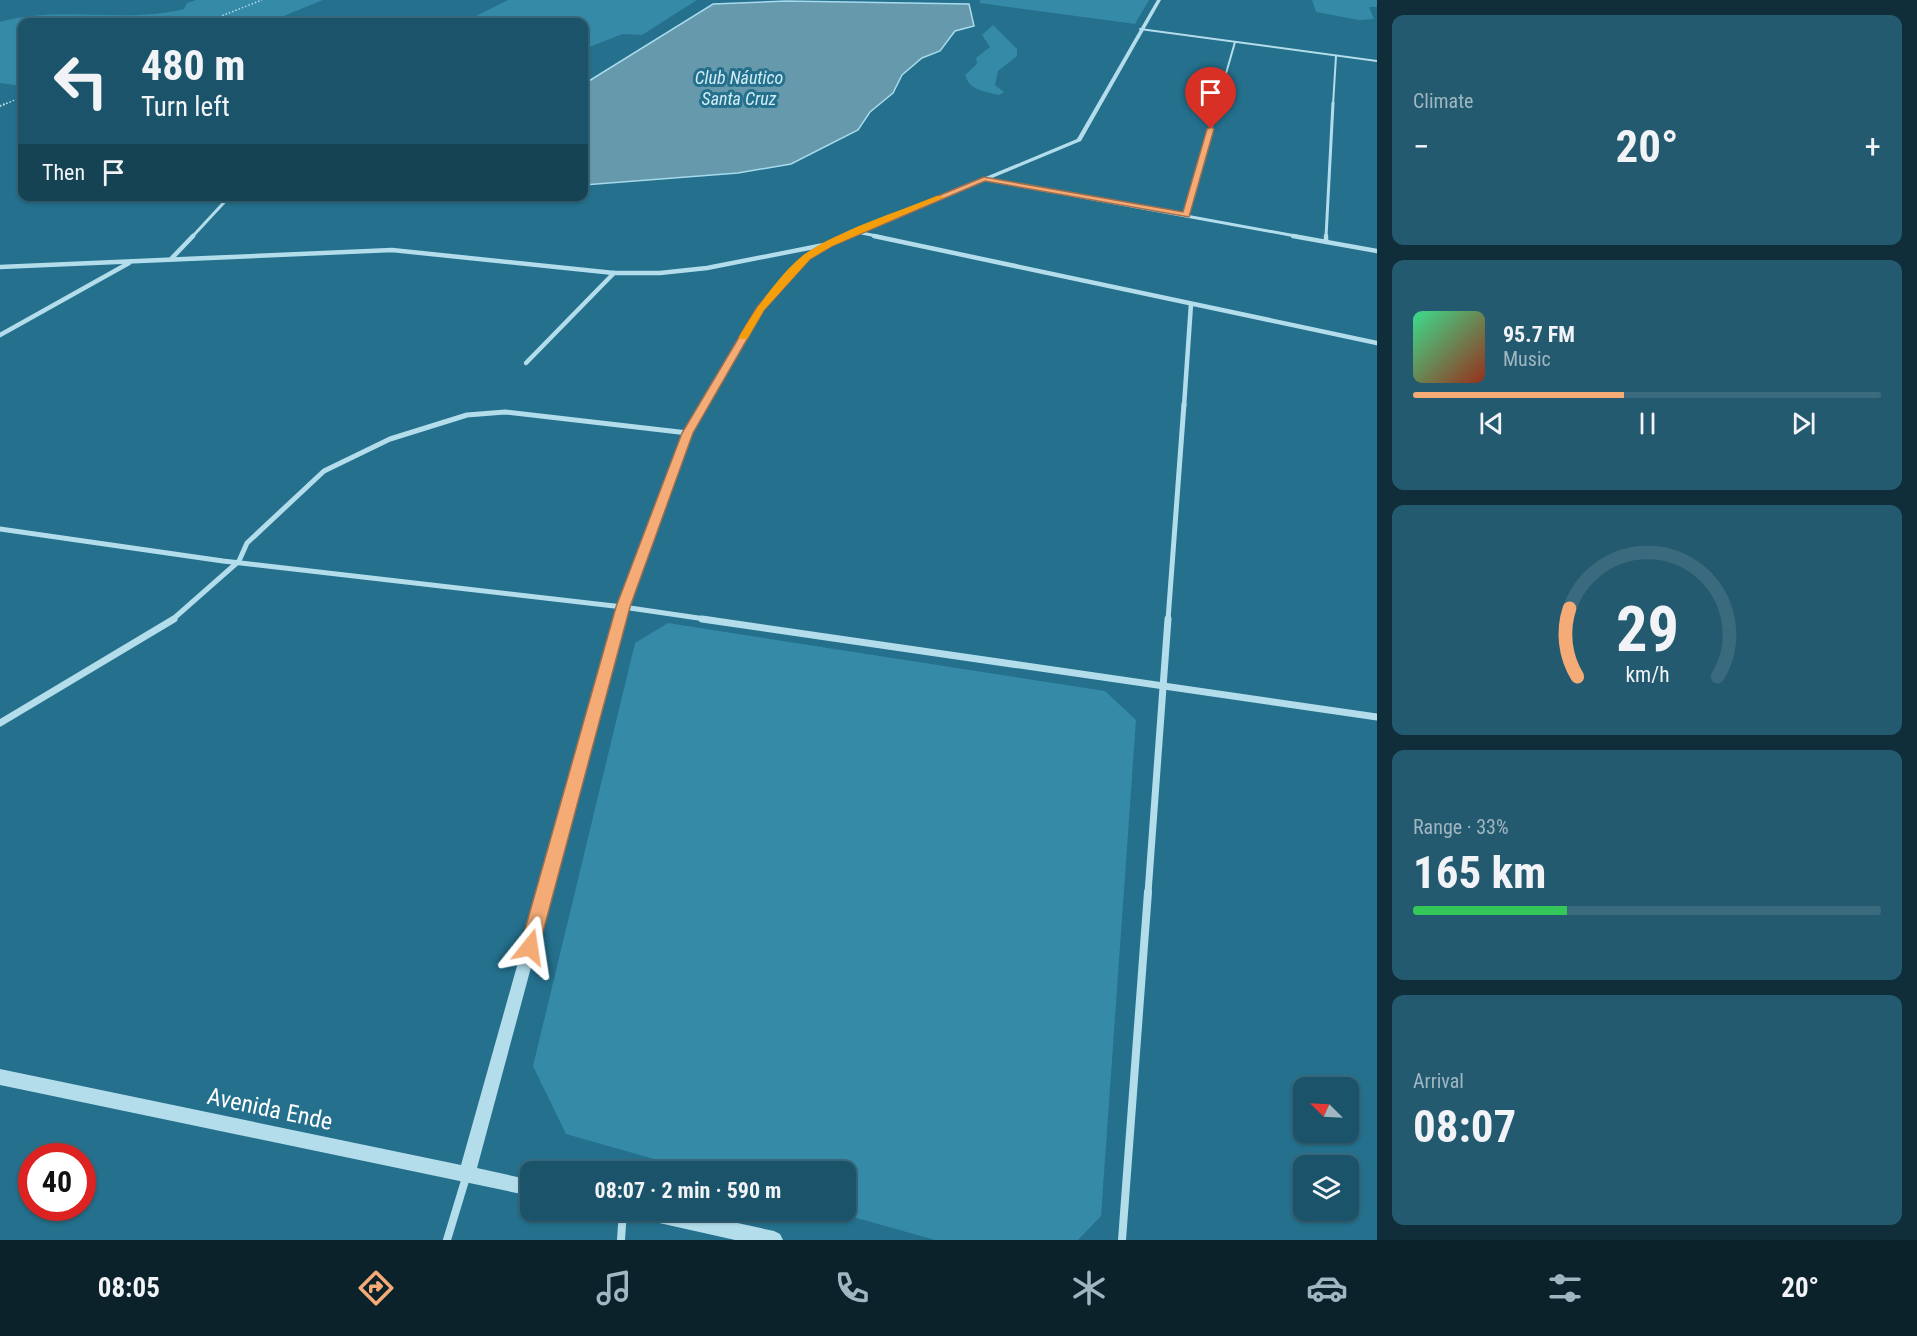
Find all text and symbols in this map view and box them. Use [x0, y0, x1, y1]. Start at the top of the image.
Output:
text: 480 m [141, 41, 246, 90]
icon: left [42, 42, 120, 120]
water label: Club Náutico Santa Cruz [695, 67, 783, 109]
pin [1185, 67, 1236, 129]
icon: arrive [1194, 76, 1227, 109]
text: Climate [1413, 89, 1473, 113]
text: Turn left [141, 91, 230, 123]
text: 20° [1616, 120, 1679, 173]
text: − [1413, 127, 1430, 166]
text: + [1865, 127, 1881, 166]
icon: arrive [97, 156, 130, 189]
text: Then [42, 160, 85, 185]
text: 95.7 FM [1503, 322, 1575, 347]
text: Music [1503, 347, 1551, 371]
icon: previous [1475, 407, 1508, 440]
icon: pause [1631, 407, 1664, 440]
icon: next [1787, 407, 1820, 440]
text: 29 [1615, 593, 1679, 666]
text: km/h [1625, 662, 1669, 687]
text: Range · 33% [1413, 815, 1509, 839]
text: 165 km [1413, 846, 1546, 899]
position arrow [498, 915, 562, 979]
text: Arrival [1413, 1069, 1464, 1093]
north arrow [1293, 1077, 1359, 1143]
map controls [1293, 1077, 1359, 1221]
street label: Avenida Ende [205, 1082, 335, 1136]
text: 08:07 [1413, 1100, 1516, 1153]
speed limit sign: 40 [18, 1143, 96, 1221]
button: layers [1293, 1155, 1359, 1221]
text: 08:07 · 2 min · 590 m [595, 1178, 781, 1203]
icon: directions [355, 1267, 397, 1309]
icon: music [593, 1267, 635, 1309]
icon: phone [831, 1267, 873, 1309]
icon: climate [1068, 1267, 1110, 1309]
icon: car [1306, 1267, 1348, 1309]
icon: filters [1544, 1267, 1586, 1309]
text: 08:05 [98, 1272, 160, 1304]
text: 20° [1781, 1272, 1819, 1304]

